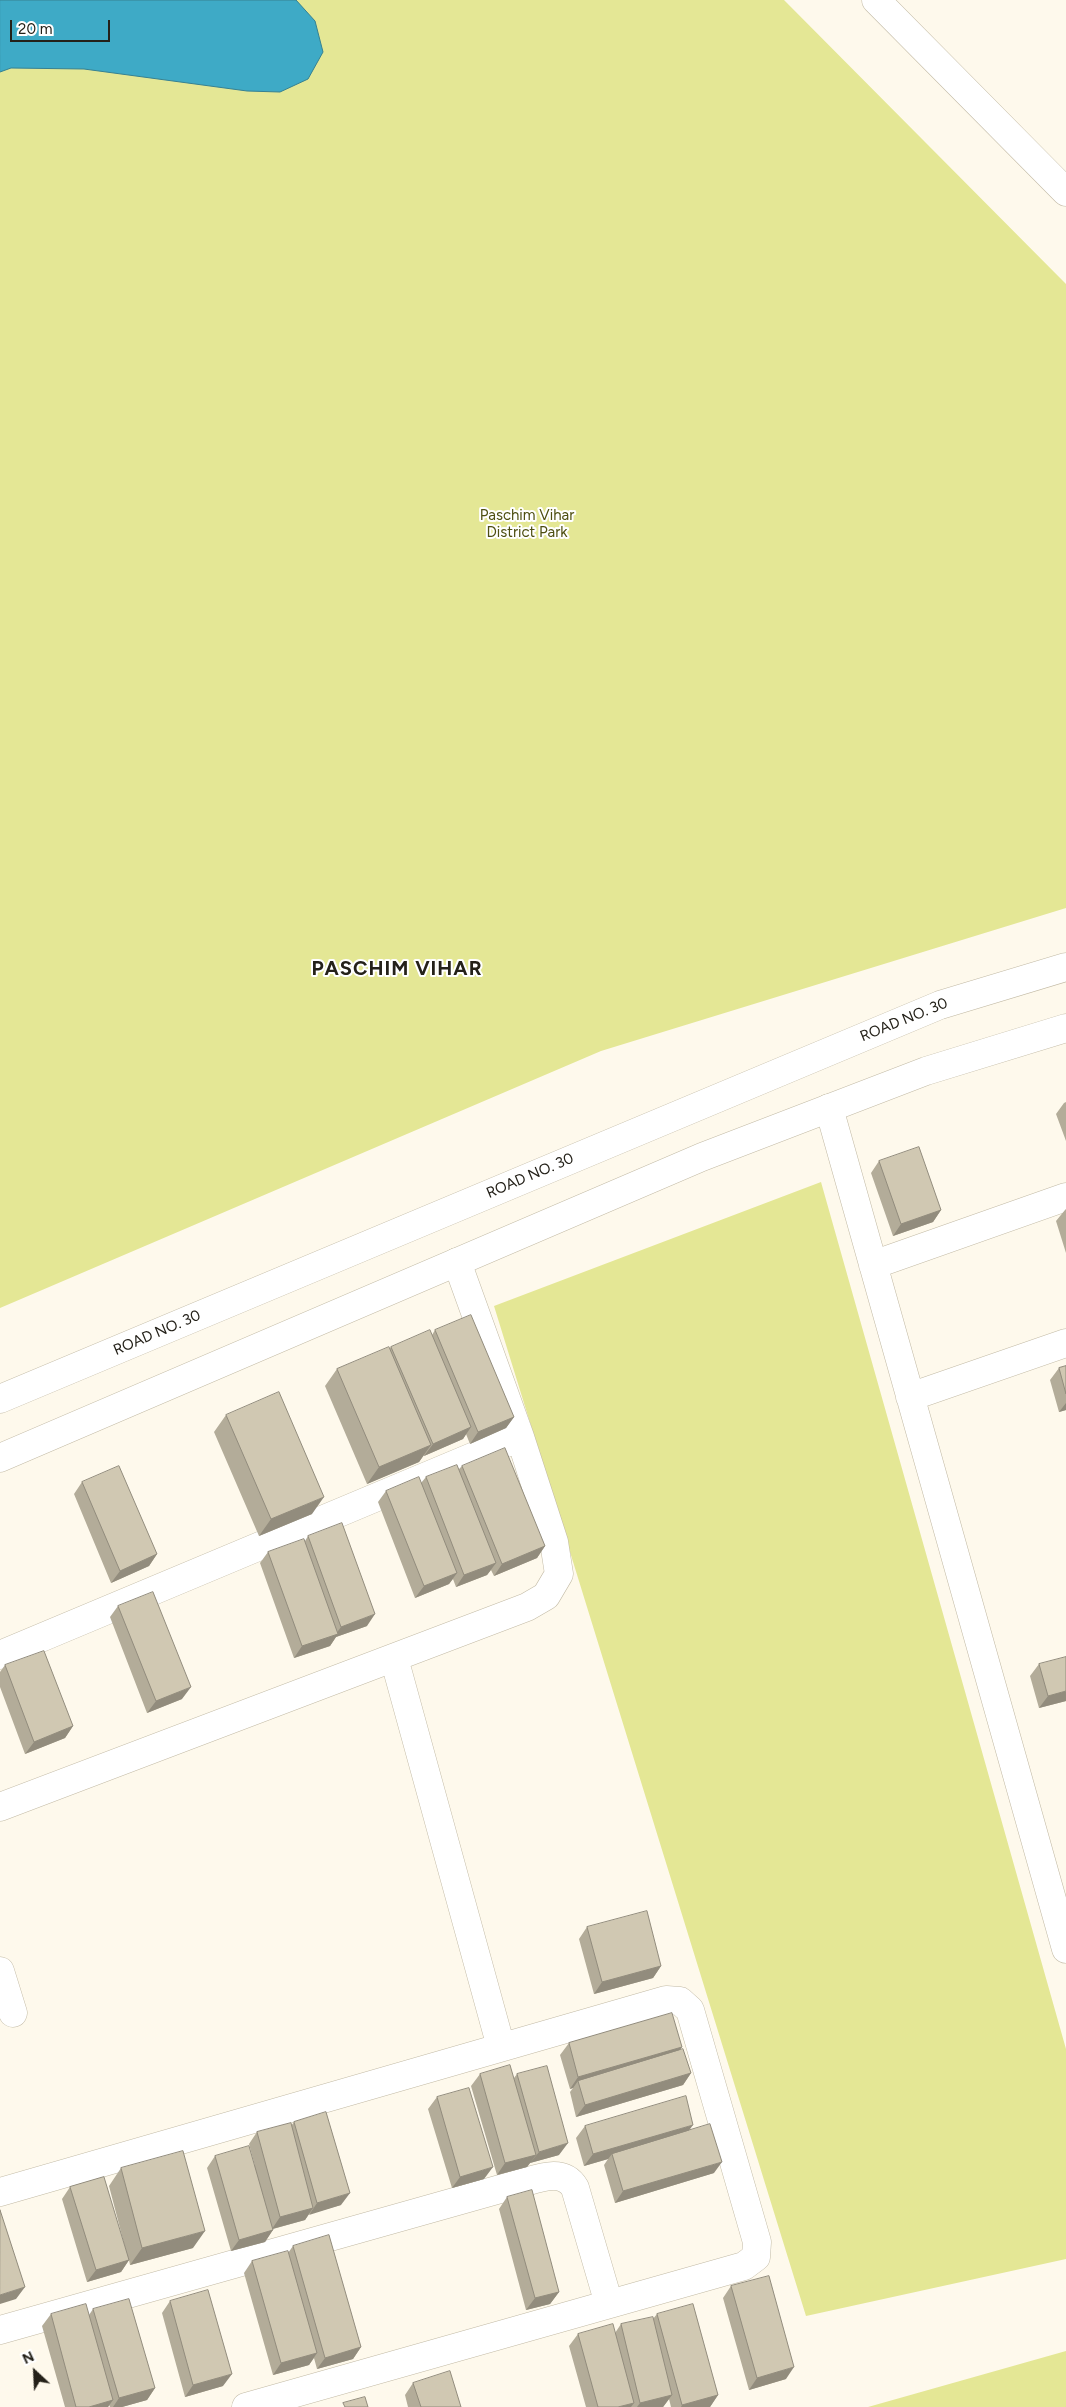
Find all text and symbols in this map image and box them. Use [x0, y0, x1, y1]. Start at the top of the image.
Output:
scale bar [12, 10, 112, 42]
text: 20 m [18, 20, 52, 38]
park label: Paschim Vihar District Park [480, 507, 574, 542]
district label: PASCHIM VIHAR [310, 957, 484, 981]
street label: ROAD NO. 30 [857, 994, 951, 1046]
street label: ROAD NO. 30 [484, 1150, 576, 1202]
street label: ROAD NO. 30 [111, 1307, 203, 1359]
north arrow [10, 2347, 60, 2397]
text: N [20, 2348, 37, 2368]

